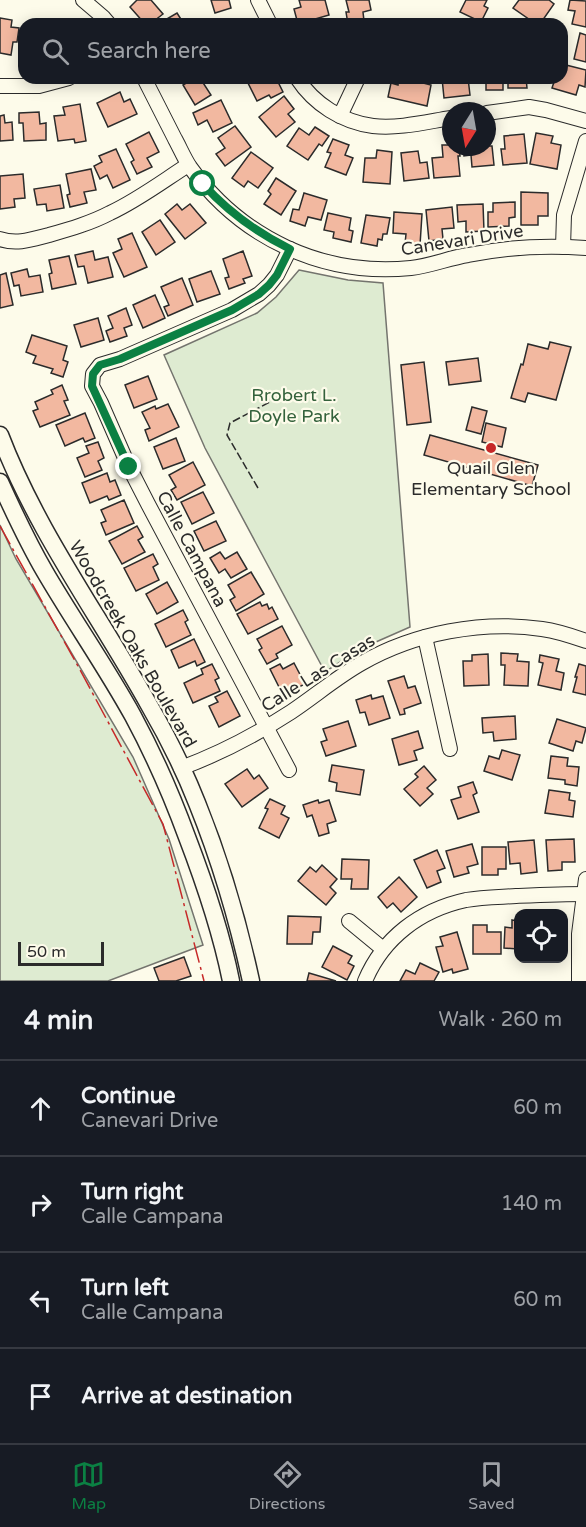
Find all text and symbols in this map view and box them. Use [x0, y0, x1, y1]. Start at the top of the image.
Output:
search box [18, 18, 568, 84]
icon: search [39, 35, 72, 68]
text: Search here [87, 38, 211, 64]
north arrow [442, 102, 496, 156]
route start [189, 170, 215, 196]
street label: Canevari Drive [399, 219, 525, 261]
park label: Rrobert L. Doyle Park [248, 384, 340, 427]
marker: Quail Glen Elementary School [484, 441, 498, 455]
route end [115, 453, 141, 479]
place label: Quail Glen Elementary School [411, 457, 571, 500]
street label: Calle Campana [152, 487, 232, 611]
street label: Woodcreek Oaks Boulevard [65, 536, 201, 752]
street label: Calle Las Casas [257, 629, 379, 717]
map controls [514, 909, 568, 963]
button: locate [514, 909, 568, 963]
scale bar [18, 939, 104, 966]
text: 50 m [27, 942, 66, 962]
text: 4 min [24, 1005, 93, 1036]
text: Walk · 260 m [439, 1008, 562, 1032]
text: Continue [81, 1083, 176, 1109]
icon: ahead [24, 1092, 57, 1125]
text: 60 m [513, 1096, 562, 1120]
text: Canevari Drive [81, 1109, 218, 1133]
text: Turn right [81, 1179, 183, 1205]
icon: right [24, 1188, 57, 1221]
text: 140 m [501, 1192, 562, 1216]
text: Calle Campana [81, 1205, 223, 1229]
text: Turn left [81, 1275, 169, 1301]
icon: left [24, 1284, 57, 1317]
text: 60 m [513, 1288, 562, 1312]
text: Calle Campana [81, 1301, 223, 1325]
icon: arrive [24, 1380, 57, 1413]
text: Arrive at destination [81, 1383, 292, 1409]
tab: Map [71, 1458, 106, 1514]
tab: Directions [249, 1458, 325, 1514]
tab: Saved [468, 1458, 515, 1514]

